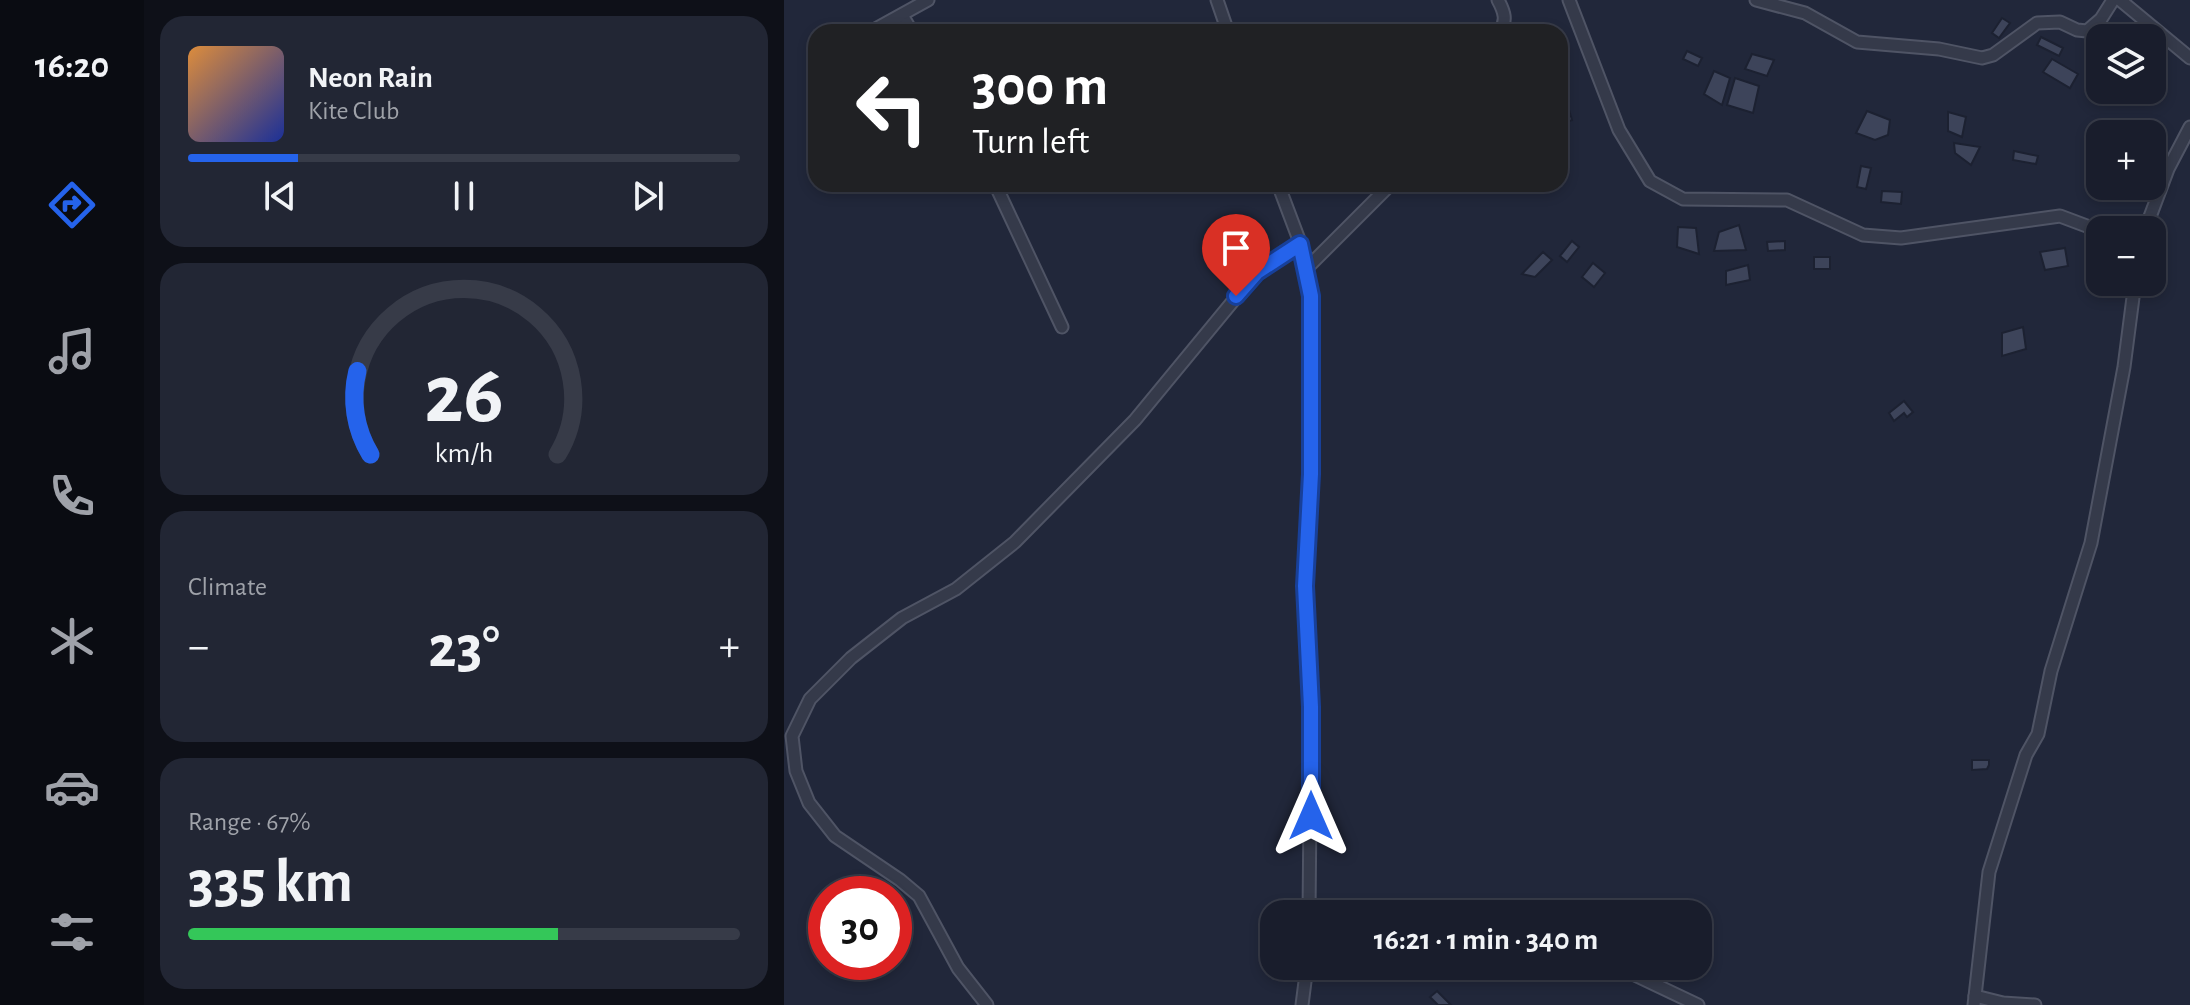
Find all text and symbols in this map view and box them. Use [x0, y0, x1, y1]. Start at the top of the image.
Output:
map controls [2086, 24, 2166, 296]
button: layers [2086, 24, 2166, 104]
text: 16:20 [35, 48, 109, 84]
icon: left [840, 56, 944, 160]
text: 300 m [972, 59, 1108, 115]
text: Neon Rain [308, 63, 433, 93]
text: Kite Club [308, 98, 399, 124]
button: + [2086, 120, 2166, 200]
text: Turn left [972, 124, 1089, 160]
icon: previous [258, 174, 302, 218]
icon: pause [442, 174, 486, 218]
icon: next [626, 174, 670, 218]
icon: directions [44, 177, 100, 233]
pin [1202, 214, 1270, 296]
button: − [2086, 216, 2166, 296]
icon: arrive [1214, 226, 1258, 270]
icon: music [44, 323, 100, 379]
text: 26 [424, 353, 504, 437]
text: km/h [435, 439, 493, 468]
icon: phone [44, 468, 100, 524]
text: Climate [188, 574, 267, 600]
icon: climate [44, 613, 100, 669]
text: 23° [428, 618, 500, 678]
text: − [188, 625, 209, 669]
text: + [719, 625, 740, 669]
icon: car [44, 759, 100, 815]
position arrow [1269, 774, 1353, 858]
text: Range · 67% [188, 809, 311, 835]
text: 335 km [188, 853, 353, 913]
speed limit sign: 30 [808, 876, 912, 980]
icon: filters [44, 904, 100, 960]
text: 16:21 · 1 min · 340 m [1374, 925, 1598, 955]

